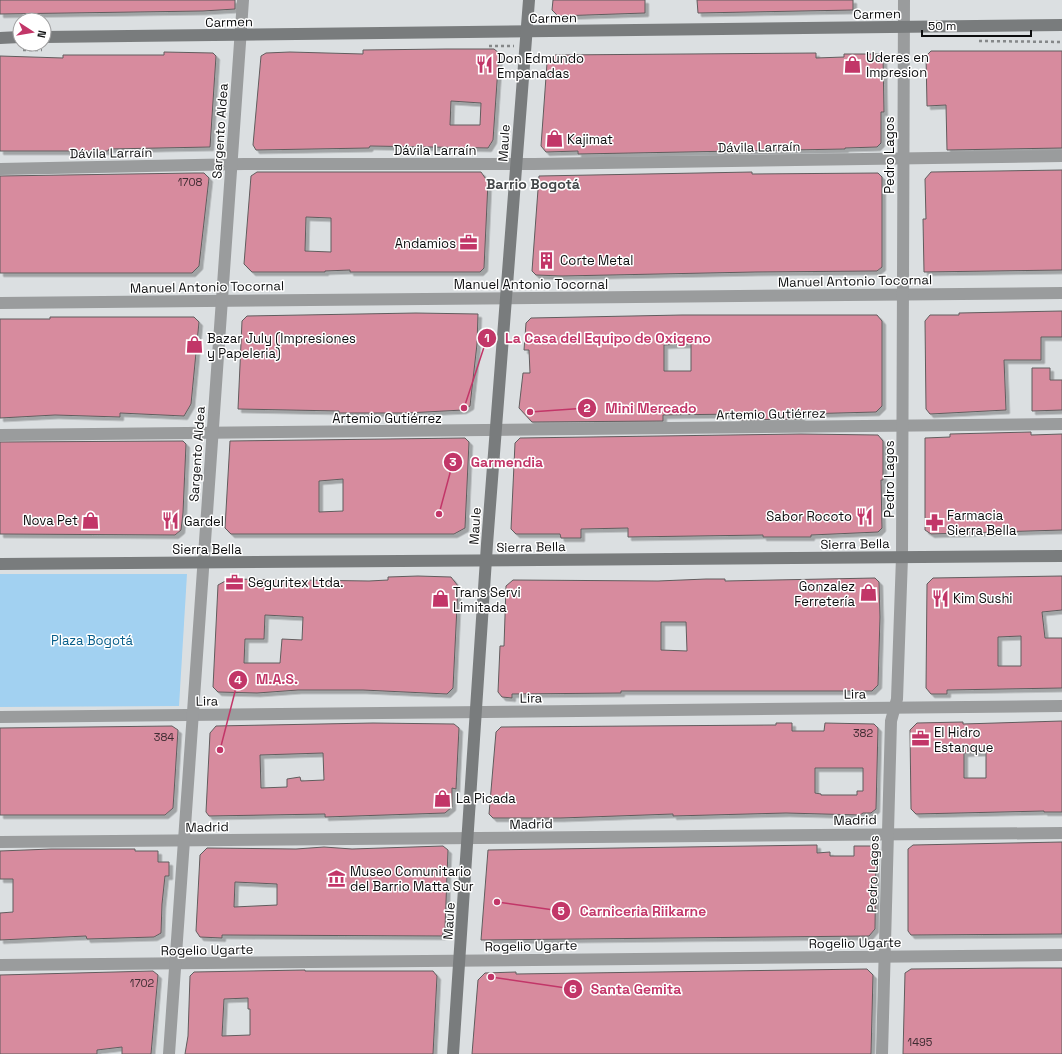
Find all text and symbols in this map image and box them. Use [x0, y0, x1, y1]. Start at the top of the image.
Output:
street label: Carmen [853, 5, 901, 23]
street label: Carmen [529, 9, 577, 27]
north arrow [12, 12, 52, 52]
scale bar [922, 12, 1031, 38]
street label: Carmen [205, 13, 253, 31]
text: 50 m [928, 18, 956, 34]
text: N [34, 29, 49, 39]
place label: Uderes en Impresion [866, 49, 929, 81]
place label: Don Edmundo Empanadas [497, 50, 584, 82]
shop icon: Uderes en Impresion [843, 54, 863, 74]
restaurant icon: Don Edmundo Empanadas [474, 55, 494, 75]
street label: Sargento Aldea [208, 82, 232, 179]
street label: Pedro Lagos [881, 116, 898, 194]
street label: Maule [494, 124, 514, 162]
shop icon: Kajimat [544, 129, 564, 149]
place label: Kajimat [567, 131, 613, 148]
street label: Dávila Larraín [717, 138, 801, 156]
street label: Dávila Larraín [394, 142, 476, 159]
street label: Dávila Larraín [69, 144, 153, 162]
house number: 1708 [178, 175, 202, 189]
district label: Barrio Bogotá [486, 175, 580, 193]
office icon: Andamios [459, 233, 479, 253]
place label: Andamios [395, 235, 456, 252]
building icon: Corte Metal [537, 250, 557, 270]
place label: Corte Metal [560, 252, 633, 269]
street label: Manuel Antonio Tocornal [778, 271, 932, 291]
street label: Manuel Antonio Tocornal [454, 276, 608, 293]
street label: Manuel Antonio Tocornal [130, 277, 284, 297]
callout: La Casa del Equipo de Oxigeno [477, 325, 719, 351]
text: La Casa del Equipo de Oxigeno [505, 329, 711, 347]
place label: Bazar July (Impresiones y Papeleria) [207, 330, 356, 362]
text: 1 [484, 330, 490, 346]
shop icon: Bazar July (Impresiones y Papeleria) [184, 335, 204, 355]
callout: Mini Mercado [577, 395, 705, 421]
text: Mini Mercado [605, 399, 697, 417]
text: 2 [583, 400, 591, 416]
street label: Sargento Aldea [185, 405, 209, 502]
street label: Artemio Gutiérrez [716, 405, 826, 423]
street label: Artemio Gutiérrez [332, 410, 442, 427]
street label: Pedro Lagos [881, 440, 898, 518]
callout: Garmendia [443, 449, 551, 475]
text: Garmendia [471, 453, 543, 471]
text: 3 [449, 454, 457, 470]
restaurant icon: Sabor Rocoto [855, 506, 875, 526]
street label: Maule [465, 507, 485, 545]
place label: Farmacia Sierra Bella [947, 507, 1017, 539]
place label: Sabor Rocoto [766, 508, 852, 525]
shop icon: Nova Pet [81, 510, 101, 530]
restaurant icon: Gardel [161, 511, 181, 531]
place label: Nova Pet [23, 512, 78, 529]
pharmacy icon: Farmacia Sierra Bella [924, 512, 944, 532]
place label: Gardel [184, 513, 224, 530]
street label: Sierra Bella [820, 535, 890, 553]
street label: Sierra Bella [496, 538, 566, 556]
street label: Sierra Bella [172, 541, 242, 558]
office icon: Seguritex Ltda. [225, 572, 245, 592]
place label: Seguritex Ltda. [248, 574, 344, 591]
place label: Gonzalez Ferretería [794, 578, 856, 610]
shop icon: Gonzalez Ferretería [858, 583, 878, 603]
place label: Trans Servi Limitada [453, 584, 521, 616]
restaurant icon: Kim Sushi [930, 588, 950, 608]
shop icon: Trans Servi Limitada [430, 589, 450, 609]
place label: Kim Sushi [953, 590, 1013, 607]
park label: Plaza Bogotá [51, 632, 134, 649]
callout: M.A.S. [228, 667, 306, 693]
text: M.A.S. [256, 670, 298, 688]
text: 4 [234, 672, 242, 688]
street label: Lira [844, 685, 867, 703]
street label: Lira [520, 689, 543, 707]
street label: Lira [196, 692, 219, 710]
place label: El Hidro Estanque [934, 724, 993, 756]
house number: 382 [853, 726, 873, 740]
office icon: El Hidro Estanque [911, 729, 931, 749]
house number: 384 [154, 730, 174, 744]
shop icon: La Picada [433, 788, 453, 808]
place label: La Picada [456, 790, 516, 807]
street label: Madrid [833, 811, 877, 829]
street label: Madrid [509, 815, 553, 833]
street label: Madrid [185, 818, 229, 836]
street label: Pedro Lagos [863, 835, 883, 913]
place label: Museo Comunitario del Barrio Matta Sur [350, 863, 474, 895]
museum icon: Museo Comunitario del Barrio Matta Sur [327, 868, 347, 888]
callout: Carniceria Riikarne [551, 898, 714, 924]
street label: Maule [439, 902, 459, 940]
text: Carniceria Riikarne [580, 902, 706, 920]
text: 5 [557, 903, 565, 919]
street label: Rogelio Ugarte [808, 934, 902, 952]
street label: Rogelio Ugarte [484, 937, 578, 955]
street label: Rogelio Ugarte [160, 941, 254, 959]
house number: 1702 [130, 976, 155, 990]
callout: Santa Gemita [563, 976, 689, 1002]
text: Santa Gemita [591, 980, 681, 998]
text: 6 [569, 981, 577, 997]
house number: 1495 [908, 1035, 933, 1049]

